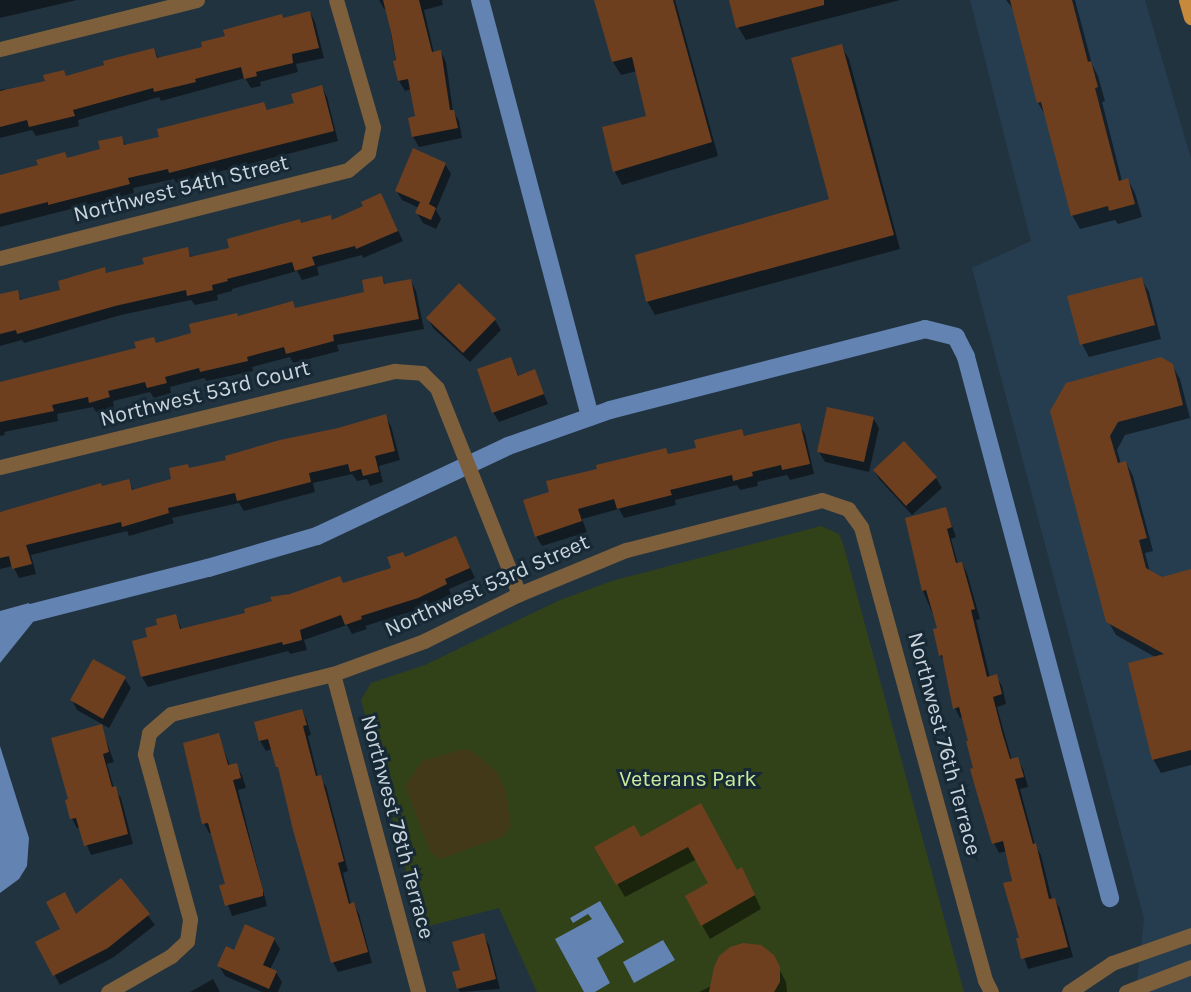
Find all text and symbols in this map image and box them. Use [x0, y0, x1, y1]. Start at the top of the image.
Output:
street label: Northwest 54th Street [71, 149, 291, 229]
street label: Northwest 53rd Court [97, 355, 313, 433]
street label: Northwest 53rd Street [381, 529, 593, 643]
street label: Northwest 76th Terrace [901, 630, 987, 858]
street label: Northwest 78th Terrace [354, 712, 440, 942]
park label: Veterans Park [619, 767, 757, 793]

